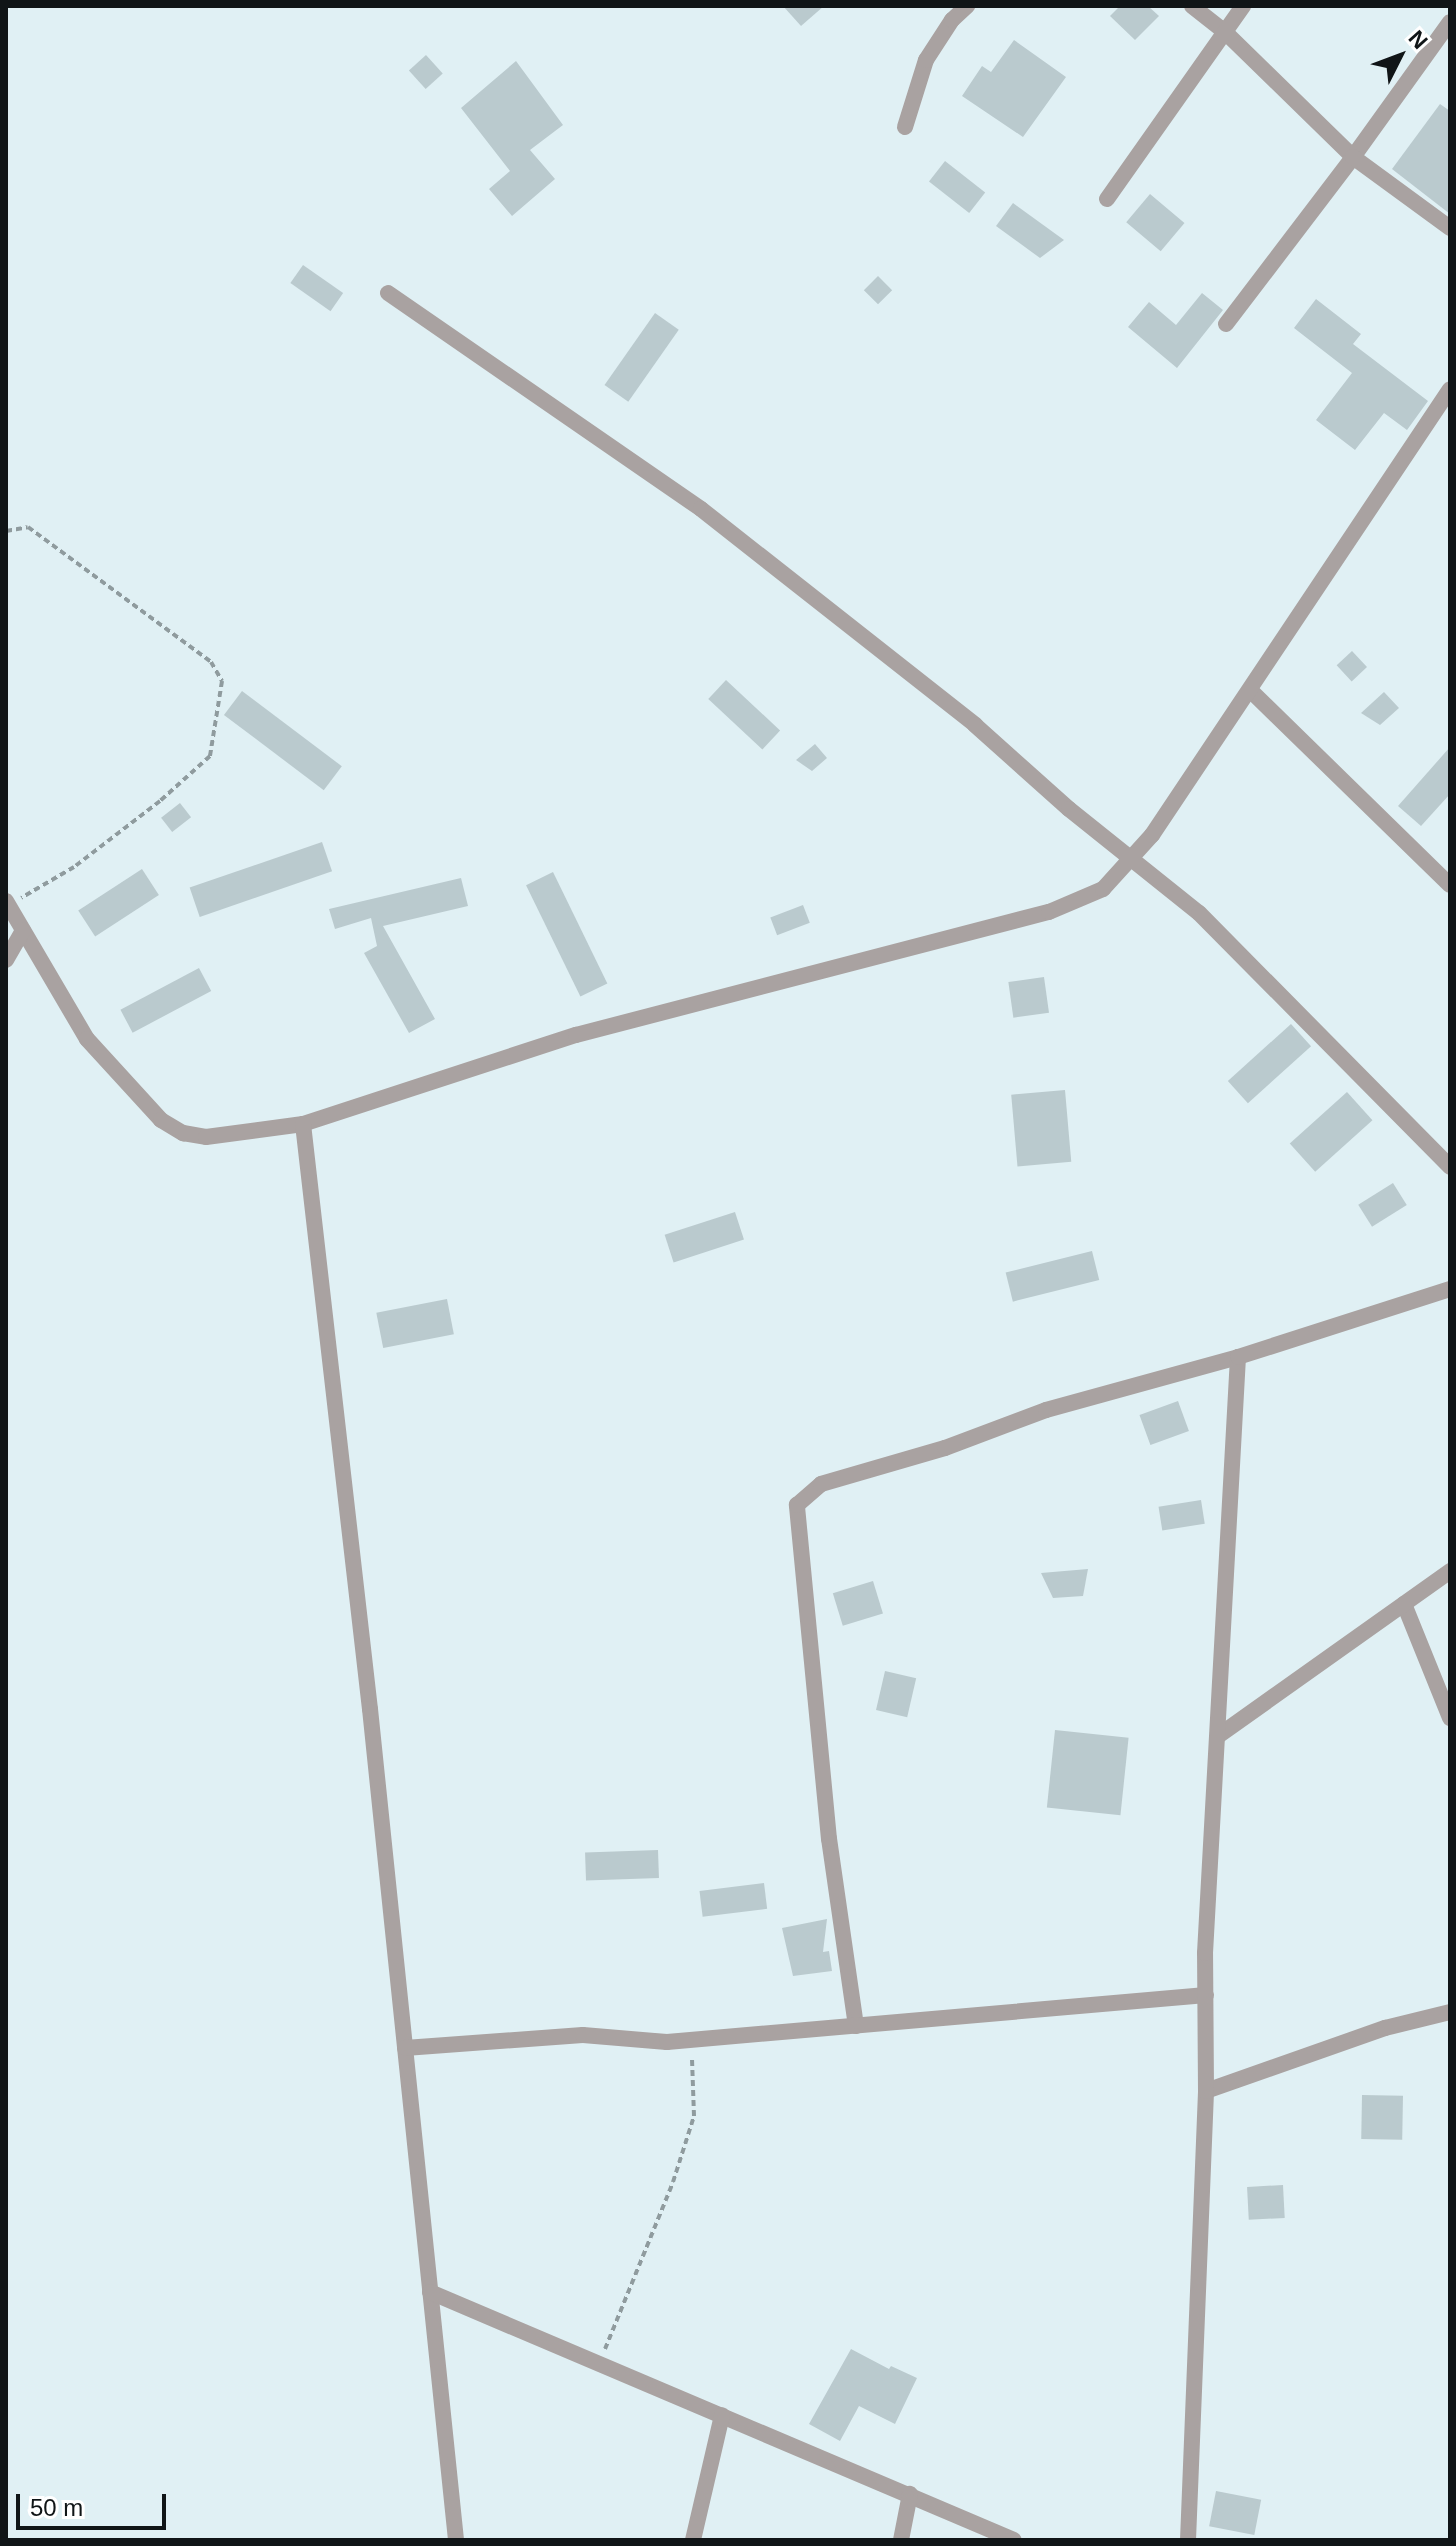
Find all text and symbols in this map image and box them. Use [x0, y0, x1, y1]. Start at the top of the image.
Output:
north arrow [1360, 16, 1440, 96]
text: N [1404, 25, 1433, 54]
scale bar [20, 2478, 170, 2528]
text: 50 m [30, 2494, 83, 2521]

